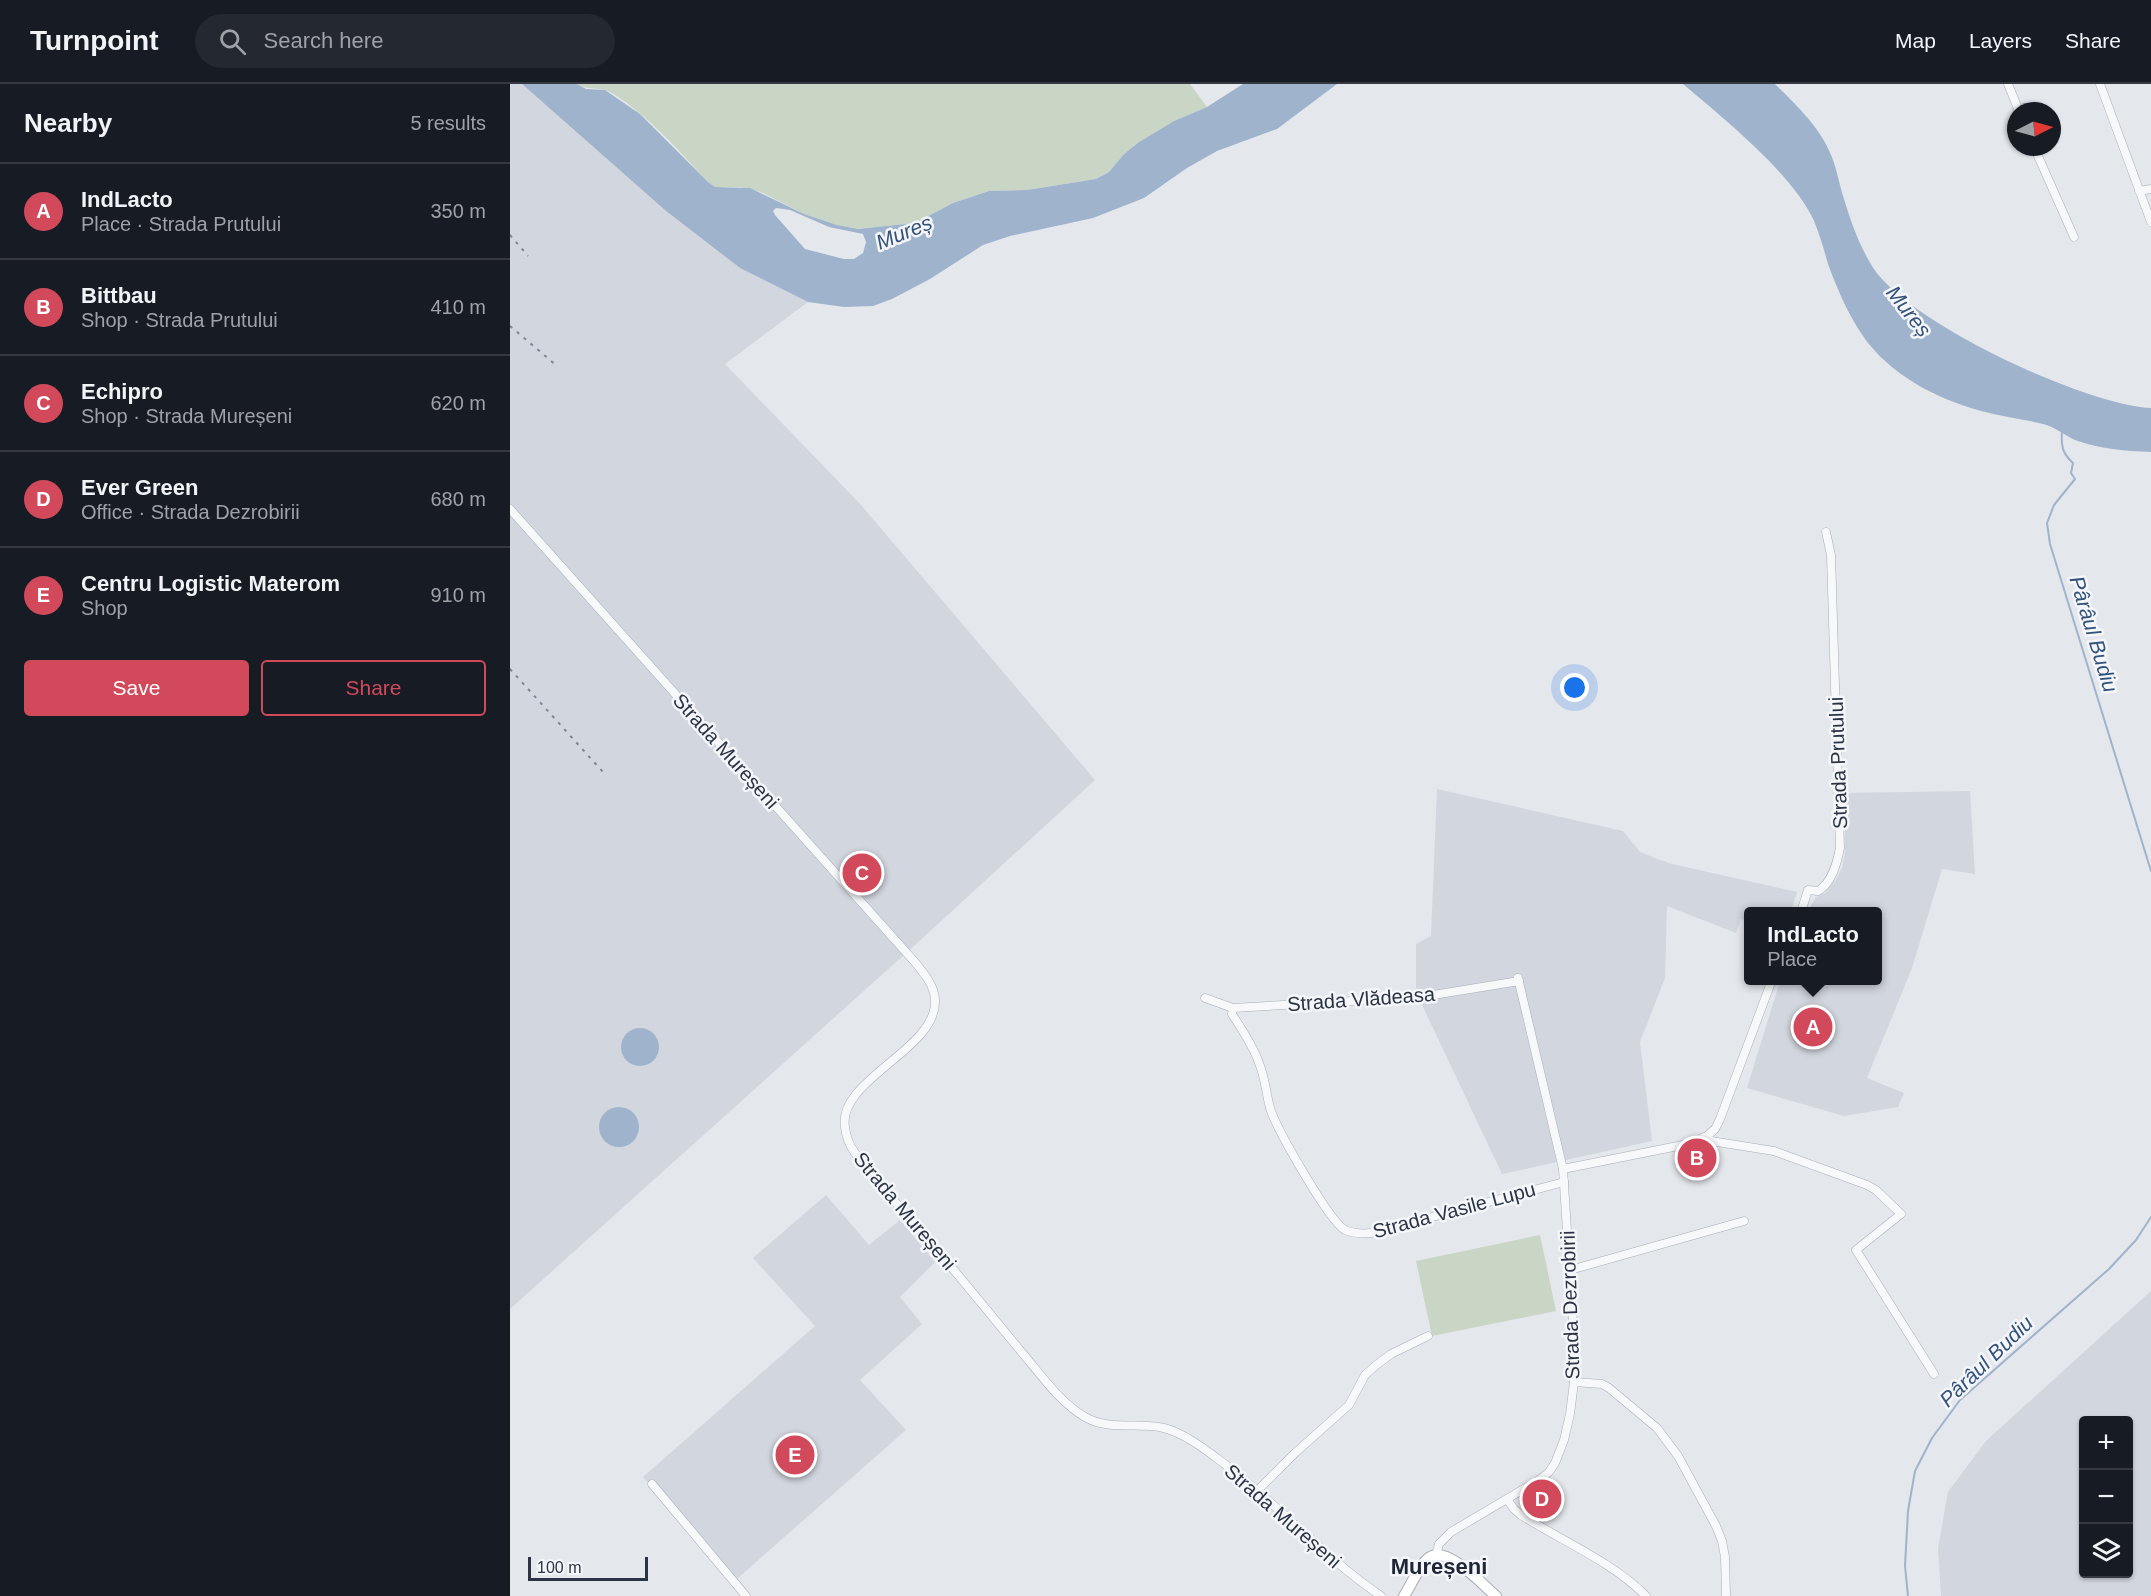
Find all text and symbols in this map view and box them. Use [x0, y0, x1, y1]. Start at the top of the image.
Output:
search box [195, 14, 615, 68]
text: Turnpoint [30, 25, 159, 56]
icon: search [216, 25, 249, 58]
text: Search here [264, 28, 383, 53]
text: Map [1895, 29, 1936, 52]
text: Layers [1969, 29, 2032, 52]
text: Share [2065, 29, 2121, 52]
north arrow [2007, 102, 2061, 156]
text: Nearby [24, 108, 112, 138]
text: 5 results [410, 112, 486, 134]
text: IndLacto [81, 187, 173, 212]
text: A [36, 200, 51, 222]
text: 350 m [430, 200, 486, 222]
water label: Mureș [873, 210, 936, 254]
text: Place · Strada Prutului [81, 213, 281, 235]
water label: Mureș [1882, 281, 1936, 341]
text: Bittbau [81, 283, 157, 308]
text: B [36, 296, 51, 318]
text: 410 m [430, 296, 486, 318]
text: Shop · Strada Prutului [81, 309, 278, 331]
text: Echipro [81, 379, 163, 404]
text: C [36, 392, 51, 414]
text: 620 m [430, 392, 486, 414]
text: Shop · Strada Mureșeni [81, 405, 292, 427]
text: Ever Green [81, 475, 198, 500]
text: D [36, 488, 51, 510]
text: 680 m [430, 488, 486, 510]
text: Office · Strada Dezrobirii [81, 501, 300, 523]
text: Centru Logistic Materom [81, 571, 340, 596]
water label: Pârâul Budiu [2065, 573, 2123, 695]
text: E [37, 584, 50, 606]
text: 910 m [430, 584, 486, 606]
text: Shop [81, 597, 128, 619]
button: Save [24, 660, 249, 716]
button: Share [261, 660, 486, 716]
your location [1560, 673, 1589, 702]
street label: Strada Mureșeni [669, 689, 783, 813]
street label: Strada Prutului [1825, 697, 1851, 829]
pin: C [842, 850, 882, 896]
popup [1744, 907, 1882, 985]
text: IndLacto [1767, 922, 1859, 947]
text: Place [1767, 948, 1817, 970]
street label: Strada Vlădeasa [1286, 983, 1436, 1015]
pin: A [1794, 1004, 1832, 1050]
pin: B [1678, 1136, 1716, 1180]
street label: Strada Mureșeni [849, 1148, 961, 1274]
street label: Strada Vasile Lupu [1370, 1178, 1538, 1242]
street label: Strada Dezrobirii [1556, 1230, 1584, 1380]
water label: Pârâul Budiu [1935, 1311, 2037, 1411]
map controls [2079, 1416, 2133, 1578]
button: + [2079, 1416, 2133, 1470]
pin: E [776, 1432, 814, 1478]
street label: Strada Mureșeni [1220, 1460, 1346, 1572]
button: − [2079, 1470, 2133, 1524]
pin: D [1522, 1476, 1562, 1522]
button: layers [2079, 1524, 2133, 1578]
scale bar [528, 1554, 648, 1582]
district label: Mureșeni [1391, 1554, 1487, 1579]
text: 100 m [537, 1559, 581, 1576]

